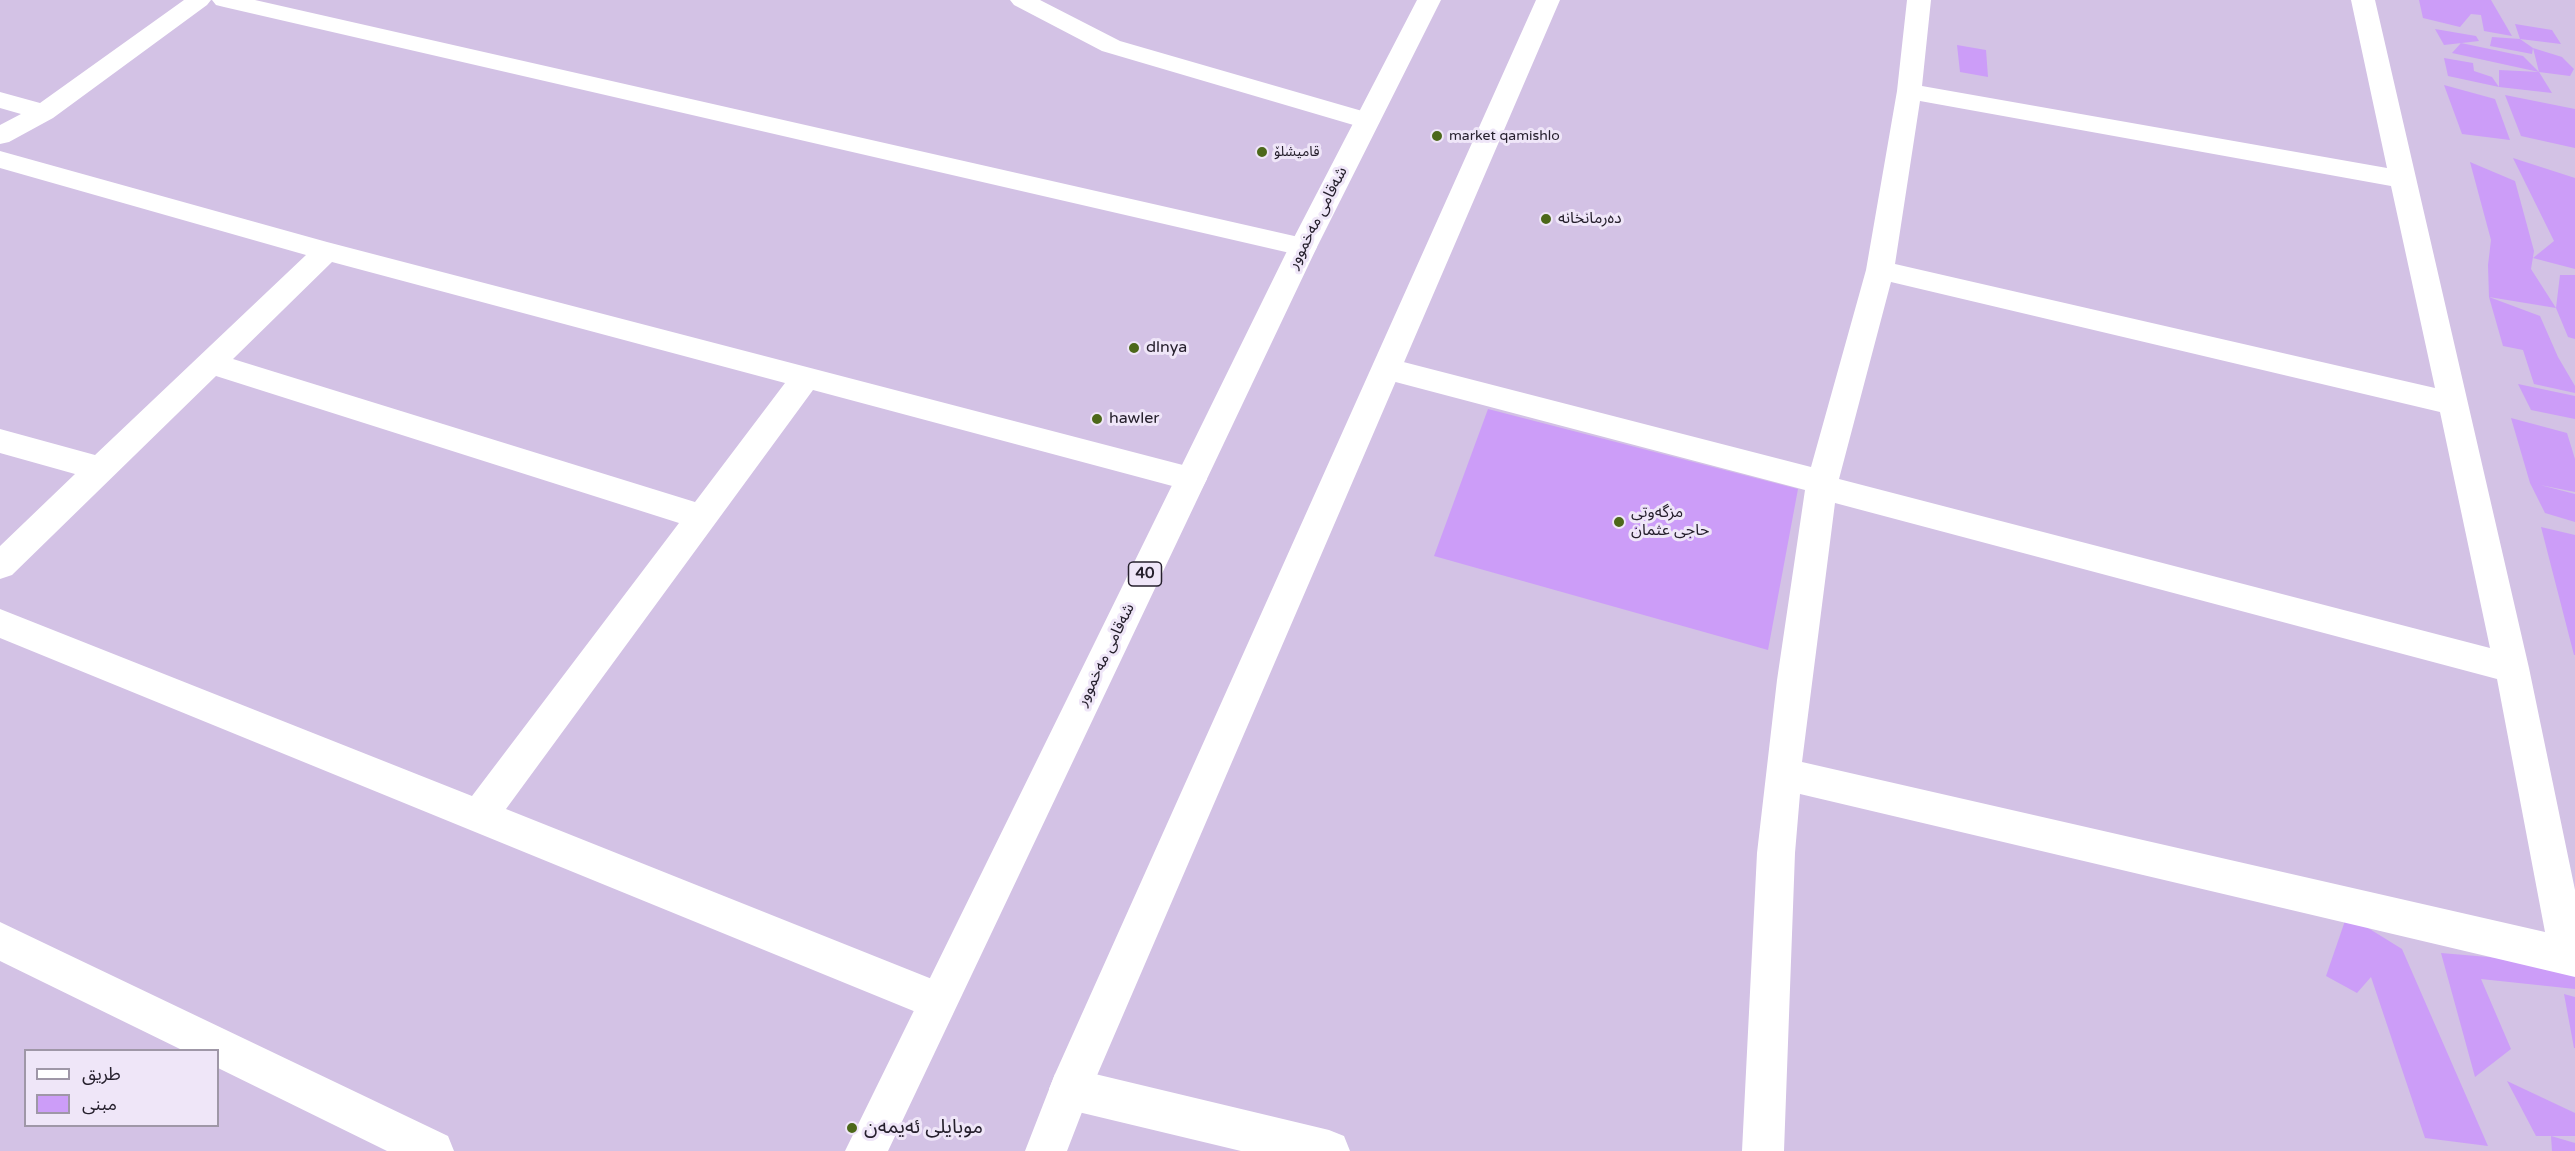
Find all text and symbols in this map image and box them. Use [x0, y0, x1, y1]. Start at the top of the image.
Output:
place label: market qamishlo [1449, 128, 1560, 144]
marker: market qamishlo [1430, 129, 1444, 143]
place label: قاميشلۆ [1274, 144, 1320, 160]
marker: قاميشلۆ [1255, 145, 1269, 159]
street label: شەقامی مەخموور [1284, 164, 1352, 272]
place label: ده‌رمانخانه [1558, 209, 1622, 229]
marker: ده‌رمانخانه [1539, 212, 1553, 226]
place label: dlnya [1146, 338, 1187, 358]
marker: dlnya [1127, 341, 1141, 355]
place label: hawler [1109, 409, 1159, 429]
marker: hawler [1090, 412, 1104, 426]
place label: مزگەوتی حاجی عثمان [1631, 503, 1709, 541]
marker: مزگەوتی حاجی عثمان [1612, 515, 1626, 529]
road number: 40 [1128, 562, 1162, 586]
street label: شەقامی مەخموور [1073, 601, 1139, 709]
legend [24, 1049, 219, 1127]
text: طريق [82, 1063, 121, 1085]
text: مبنى [82, 1093, 117, 1115]
place label: موبایلی ئەیمەن [864, 1116, 983, 1140]
marker: موبایلی ئەیمەن [845, 1121, 859, 1135]

